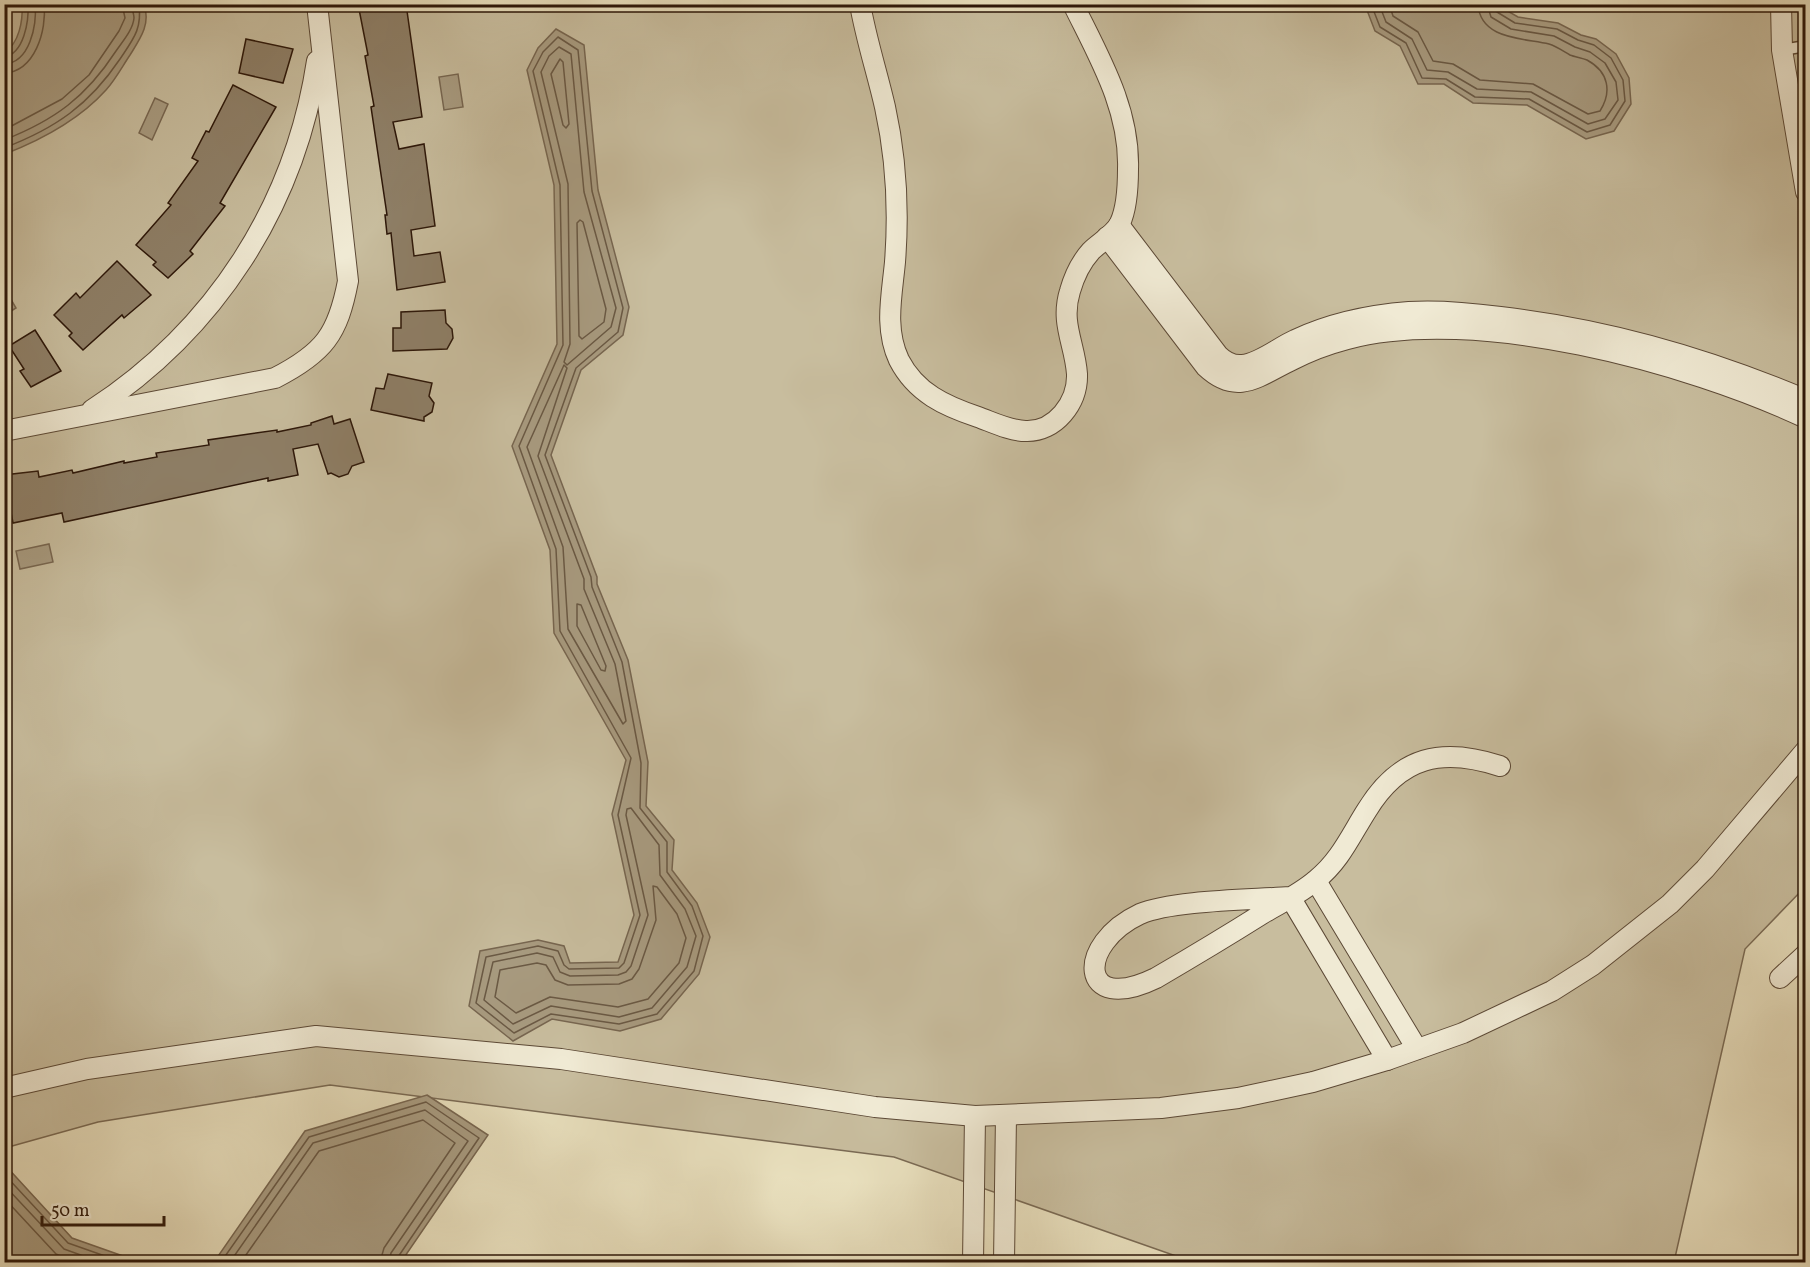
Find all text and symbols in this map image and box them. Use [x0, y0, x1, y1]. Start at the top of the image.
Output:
scale bar [42, 1189, 164, 1227]
text: 50 m [51, 1199, 90, 1224]

